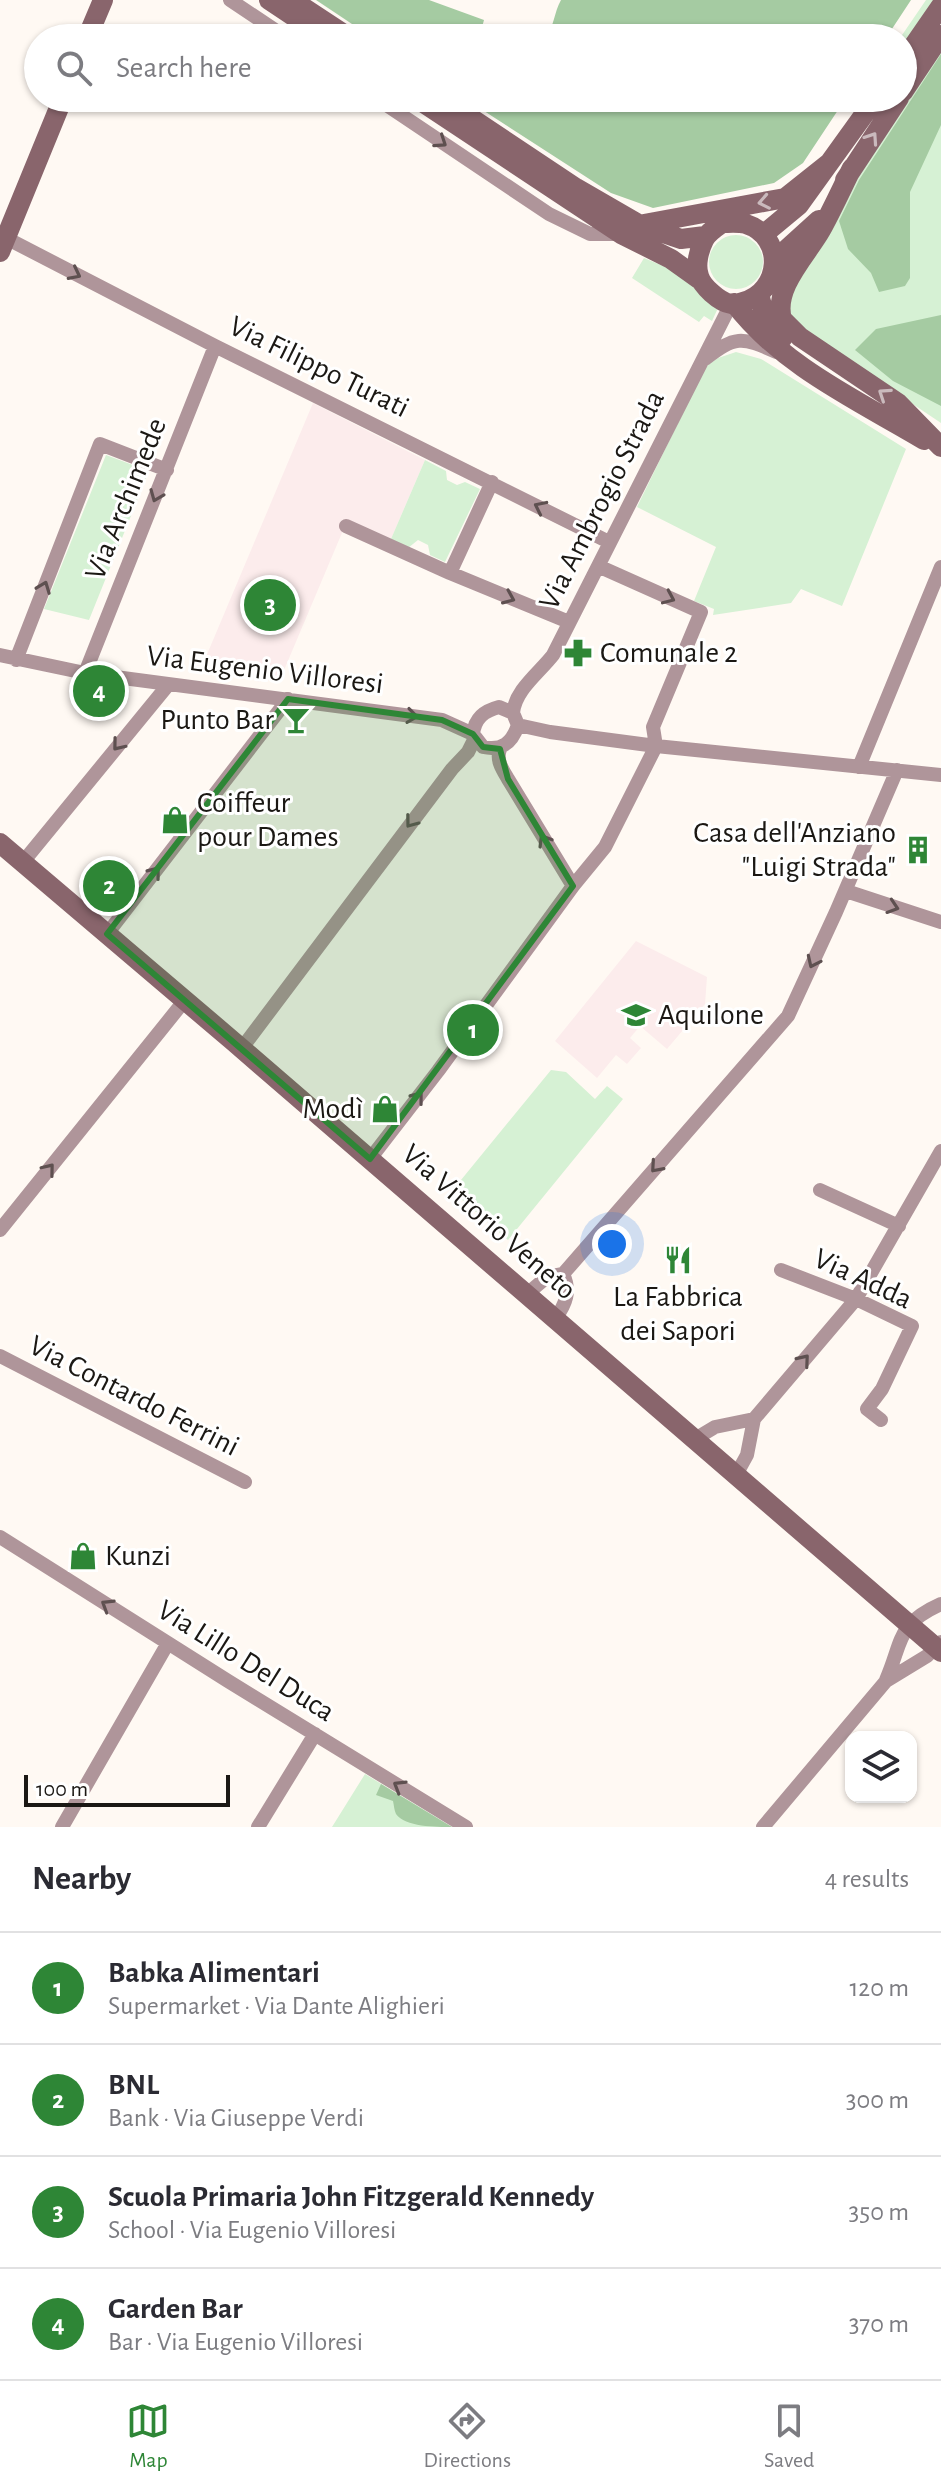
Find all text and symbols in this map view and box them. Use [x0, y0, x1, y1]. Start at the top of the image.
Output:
search box [24, 24, 917, 112]
icon: search [52, 46, 96, 90]
text: Search here [116, 53, 252, 83]
one-way arrow [432, 132, 446, 147]
one-way arrow [862, 132, 877, 146]
one-way arrow [757, 193, 770, 210]
one-way arrow [67, 264, 82, 279]
street label: Via Filippo Turati [224, 311, 414, 423]
street label: Via Ambrogio Strada [534, 386, 670, 614]
one-way arrow [879, 389, 893, 404]
street label: Via Archimede [80, 414, 172, 584]
one-way arrow [149, 488, 166, 502]
one-way arrow [533, 501, 548, 517]
pin: 3 [244, 575, 296, 635]
one-way arrow [34, 581, 51, 595]
one-way arrow [501, 588, 515, 604]
one-way arrow [661, 588, 676, 604]
pharmacy icon: Comunale 2 [563, 638, 593, 668]
place label: Comunale 2 [600, 638, 738, 668]
street label: Via Eugenio Villoresi [145, 641, 385, 699]
pin: 4 [73, 661, 125, 721]
place label: Punto Bar [160, 705, 274, 735]
bar icon: Punto Bar [281, 705, 311, 735]
one-way arrow [405, 707, 419, 724]
one-way arrow [114, 736, 128, 751]
place label: Coiffeur pour Dames [197, 788, 339, 852]
shop icon: Coiffeur pour Dames [160, 805, 190, 835]
one-way arrow [407, 814, 421, 828]
place label: Casa dell'Anziano "Luigi Strada" [693, 818, 896, 882]
one-way arrow [539, 834, 554, 849]
building icon: Casa dell'Anziano "Luigi Strada" [903, 835, 933, 865]
pin: 2 [83, 856, 135, 916]
one-way arrow [145, 866, 159, 881]
one-way arrow [886, 897, 900, 913]
one-way arrow [807, 954, 823, 968]
pin: 1 [447, 1000, 499, 1060]
school or university icon: Aquilone [621, 1000, 651, 1030]
place label: Aquilone [658, 1000, 764, 1030]
one-way arrow [408, 1091, 422, 1106]
place label: Modì [302, 1094, 363, 1124]
shop icon: Modì [370, 1094, 400, 1124]
street label: Via Vittorio Veneto [396, 1139, 582, 1305]
one-way arrow [651, 1158, 666, 1173]
one-way arrow [39, 1164, 54, 1178]
your location [592, 1224, 632, 1264]
street label: Via Adda [809, 1243, 917, 1315]
restaurant icon: La Fabbrica dei Sapori [663, 1245, 693, 1275]
place label: La Fabbrica dei Sapori [613, 1282, 743, 1346]
street label: Via Contardo Ferrini [24, 1330, 244, 1462]
one-way arrow [794, 1355, 809, 1369]
shop icon: Kunzi [68, 1541, 98, 1571]
place label: Kunzi [105, 1541, 171, 1571]
street label: Via Lillo Del Duca [152, 1595, 340, 1727]
one-way arrow [101, 1599, 116, 1614]
map controls [845, 1731, 917, 1803]
button: layers [845, 1731, 917, 1803]
scale bar [24, 1771, 230, 1807]
text: 100 m [36, 1778, 88, 1800]
one-way arrow [393, 1781, 408, 1796]
text: Nearby [32, 1862, 131, 1896]
text: 4 results [825, 1866, 909, 1892]
text: Babka Alimentari [108, 1958, 320, 1988]
text: 1 [53, 1975, 63, 2001]
text: 120 m [849, 1975, 909, 2001]
text: Supermarket · Via Dante Alighieri [108, 1993, 445, 2019]
text: BNL [108, 2070, 159, 2100]
text: 2 [52, 2087, 64, 2113]
text: 300 m [846, 2087, 909, 2113]
text: Bank · Via Giuseppe Verdi [108, 2105, 364, 2131]
text: Scuola Primaria John Fitzgerald Kennedy [108, 2182, 594, 2212]
text: 3 [52, 2199, 64, 2225]
text: 350 m [849, 2199, 909, 2225]
text: School · Via Eugenio Villoresi [108, 2217, 396, 2243]
text: Garden Bar [108, 2294, 243, 2324]
text: 4 [51, 2311, 65, 2337]
text: 370 m [849, 2311, 909, 2337]
text: Bar · Via Eugenio Villoresi [108, 2329, 363, 2355]
tab: Map [126, 2399, 170, 2473]
tab: Directions [423, 2399, 511, 2473]
tab: Saved [764, 2399, 814, 2473]

